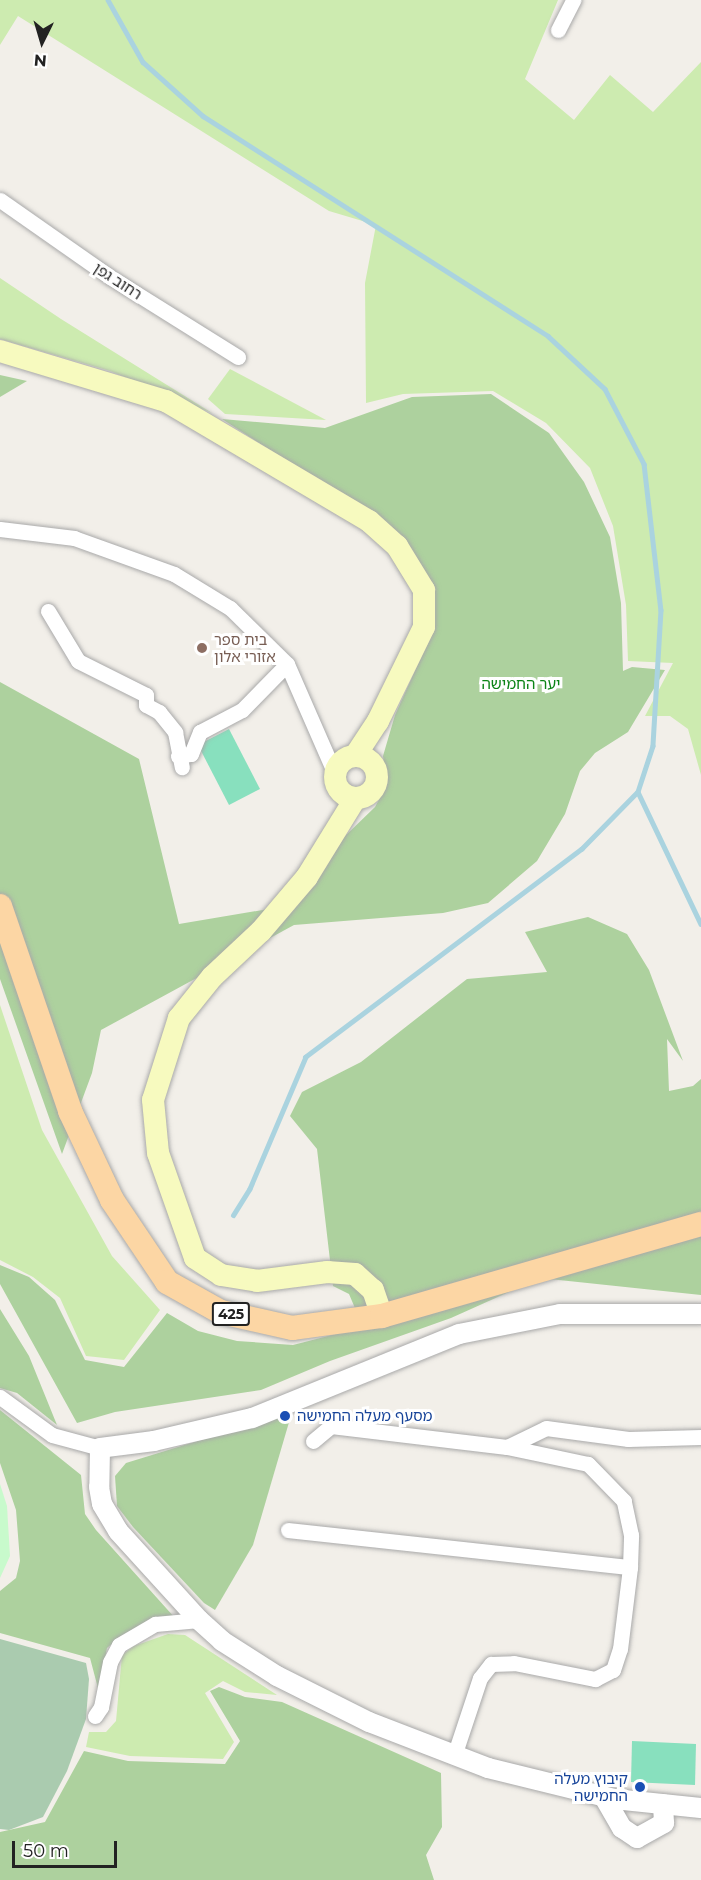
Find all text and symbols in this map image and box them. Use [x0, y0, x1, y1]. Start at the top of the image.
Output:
north arrow [12, 12, 72, 72]
text: N [33, 50, 48, 70]
street label: רחוב גפן [90, 259, 146, 303]
place label: בית ספר אזורי אלון [214, 630, 276, 665]
marker: בית ספר אזורי אלון [195, 641, 209, 655]
park label: יער החמישה [481, 675, 561, 693]
road number: 425 [212, 1303, 250, 1325]
place label: מסעף מעלה החמישה [297, 1407, 432, 1425]
marker: מסעף מעלה החמישה [278, 1409, 292, 1423]
place label: קיבוץ מעלה החמישה [554, 1769, 628, 1804]
marker: קיבוץ מעלה החמישה [633, 1780, 647, 1794]
scale bar [15, 1829, 120, 1867]
text: 50 m [23, 1840, 69, 1862]

